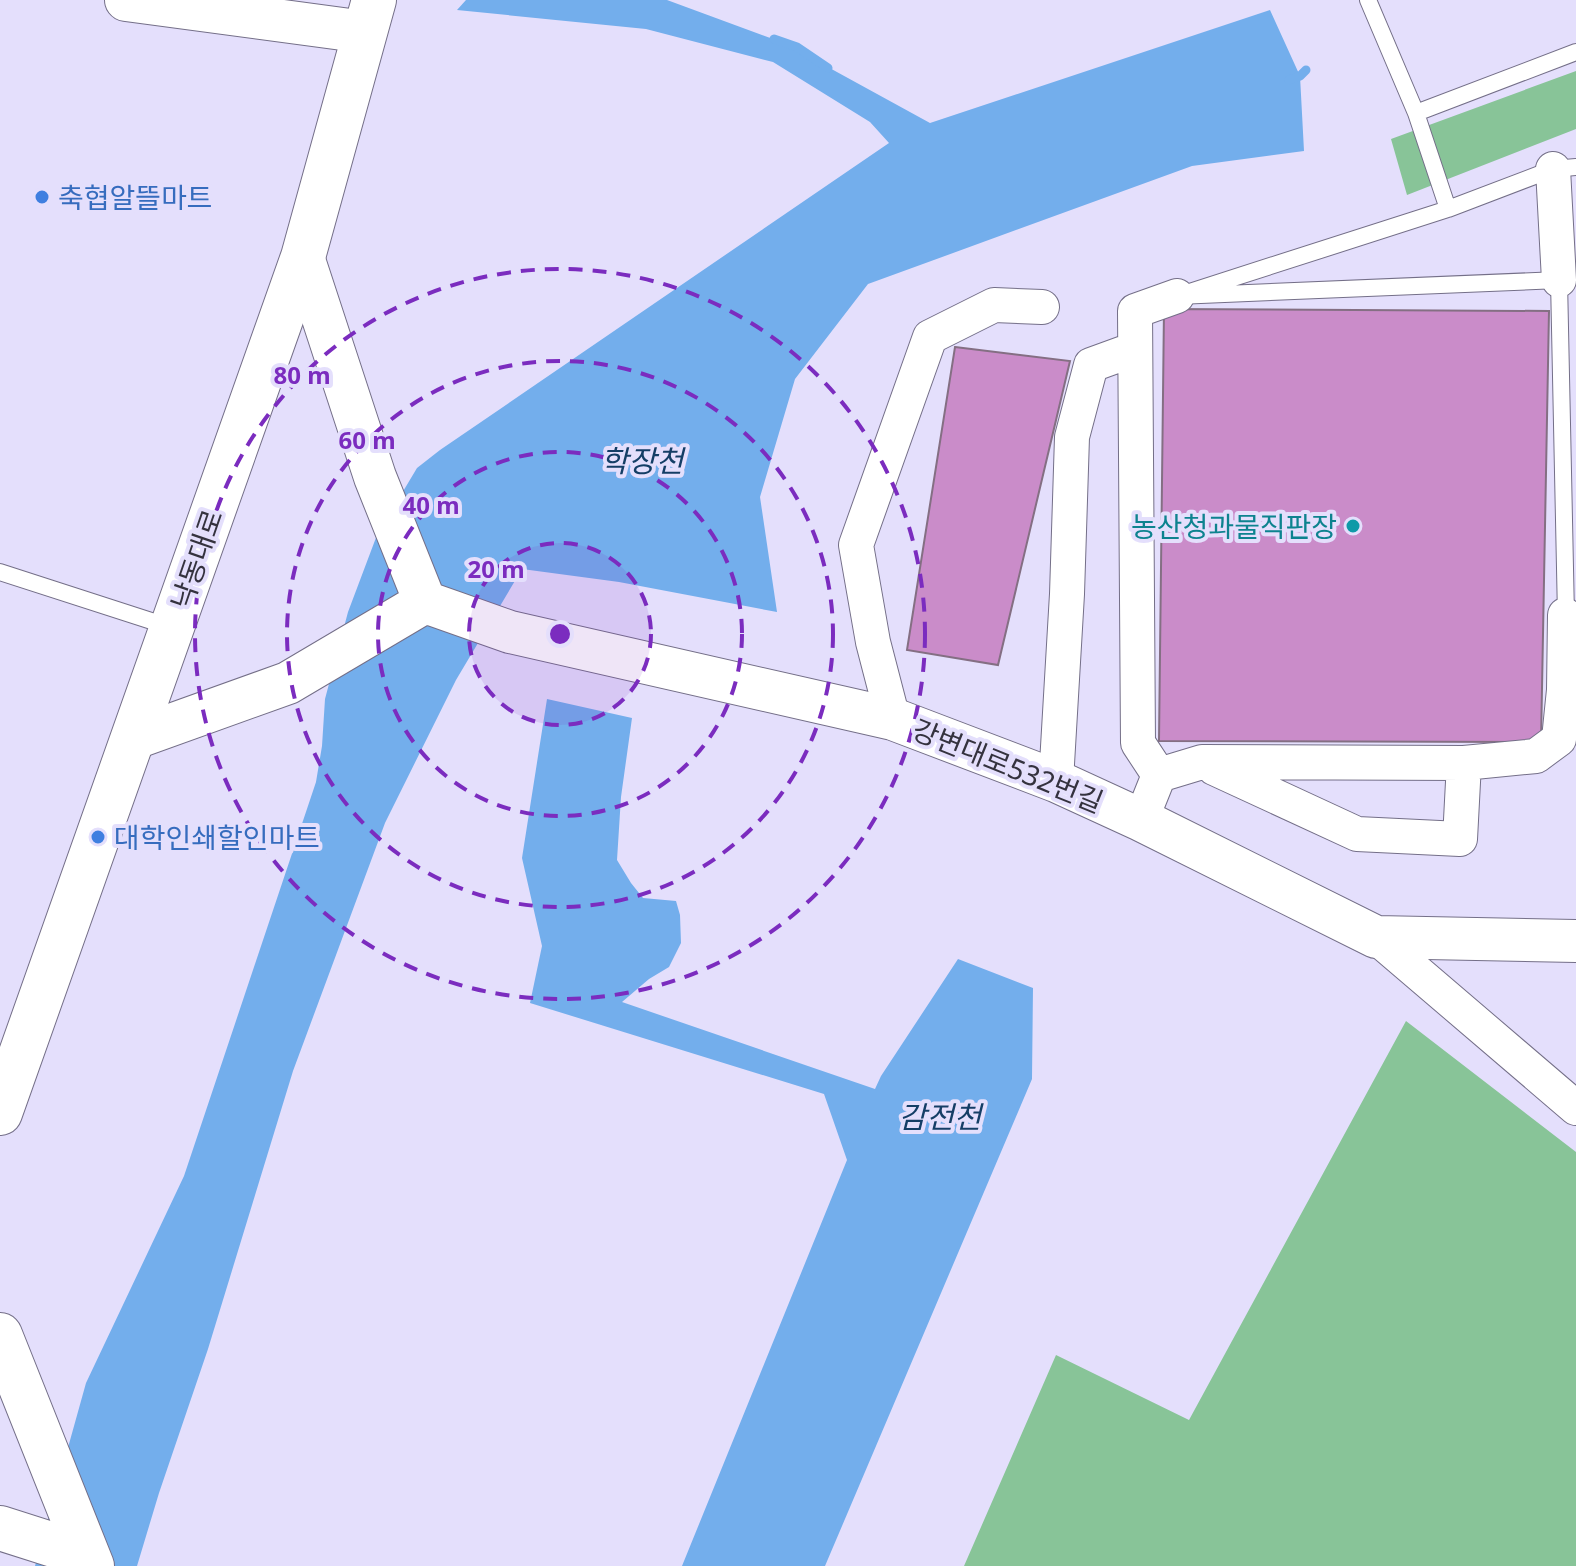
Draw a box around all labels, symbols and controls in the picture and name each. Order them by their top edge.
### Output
place label: 축협알뜰마트 [58,178,213,216]
marker: 축협알뜰마트 [33,188,51,206]
text: 80 m [273,358,331,391]
text: 60 m [338,423,396,456]
water label: 학장천 [601,440,687,481]
text: 40 m [402,488,460,521]
street label: 낙동대로 [161,504,231,614]
place label: 농산청과물직판장 [1131,507,1337,545]
marker: 농산청과물직판장 [1344,517,1362,535]
text: 20 m [467,552,525,585]
centre of rings [546,620,574,648]
street label: 강변대로532번길 [907,709,1109,821]
place label: 대학인쇄할인마트 [114,818,320,856]
marker: 대학인쇄할인마트 [89,828,107,846]
water label: 감전천 [899,1096,985,1137]

